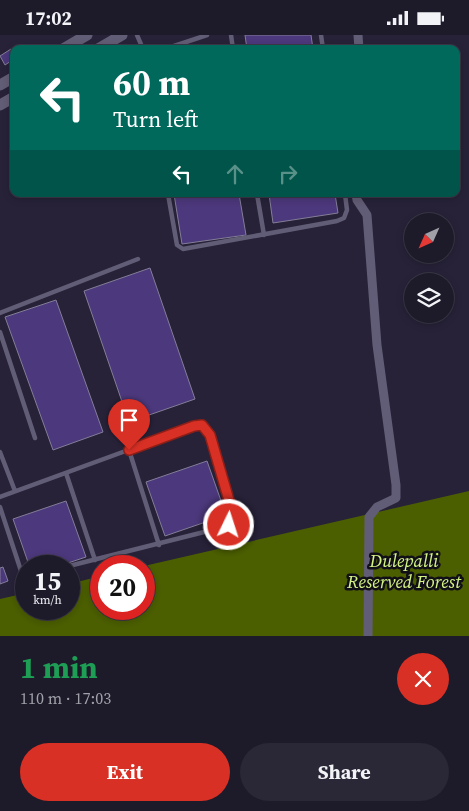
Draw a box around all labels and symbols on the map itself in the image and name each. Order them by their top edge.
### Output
north arrow [404,213,454,263]
pin [108,399,150,450]
position arrow [202,498,254,550]
park label: Dulepalli Reserved Forest [346,548,462,594]
speed limit sign: 20 [90,555,155,620]

